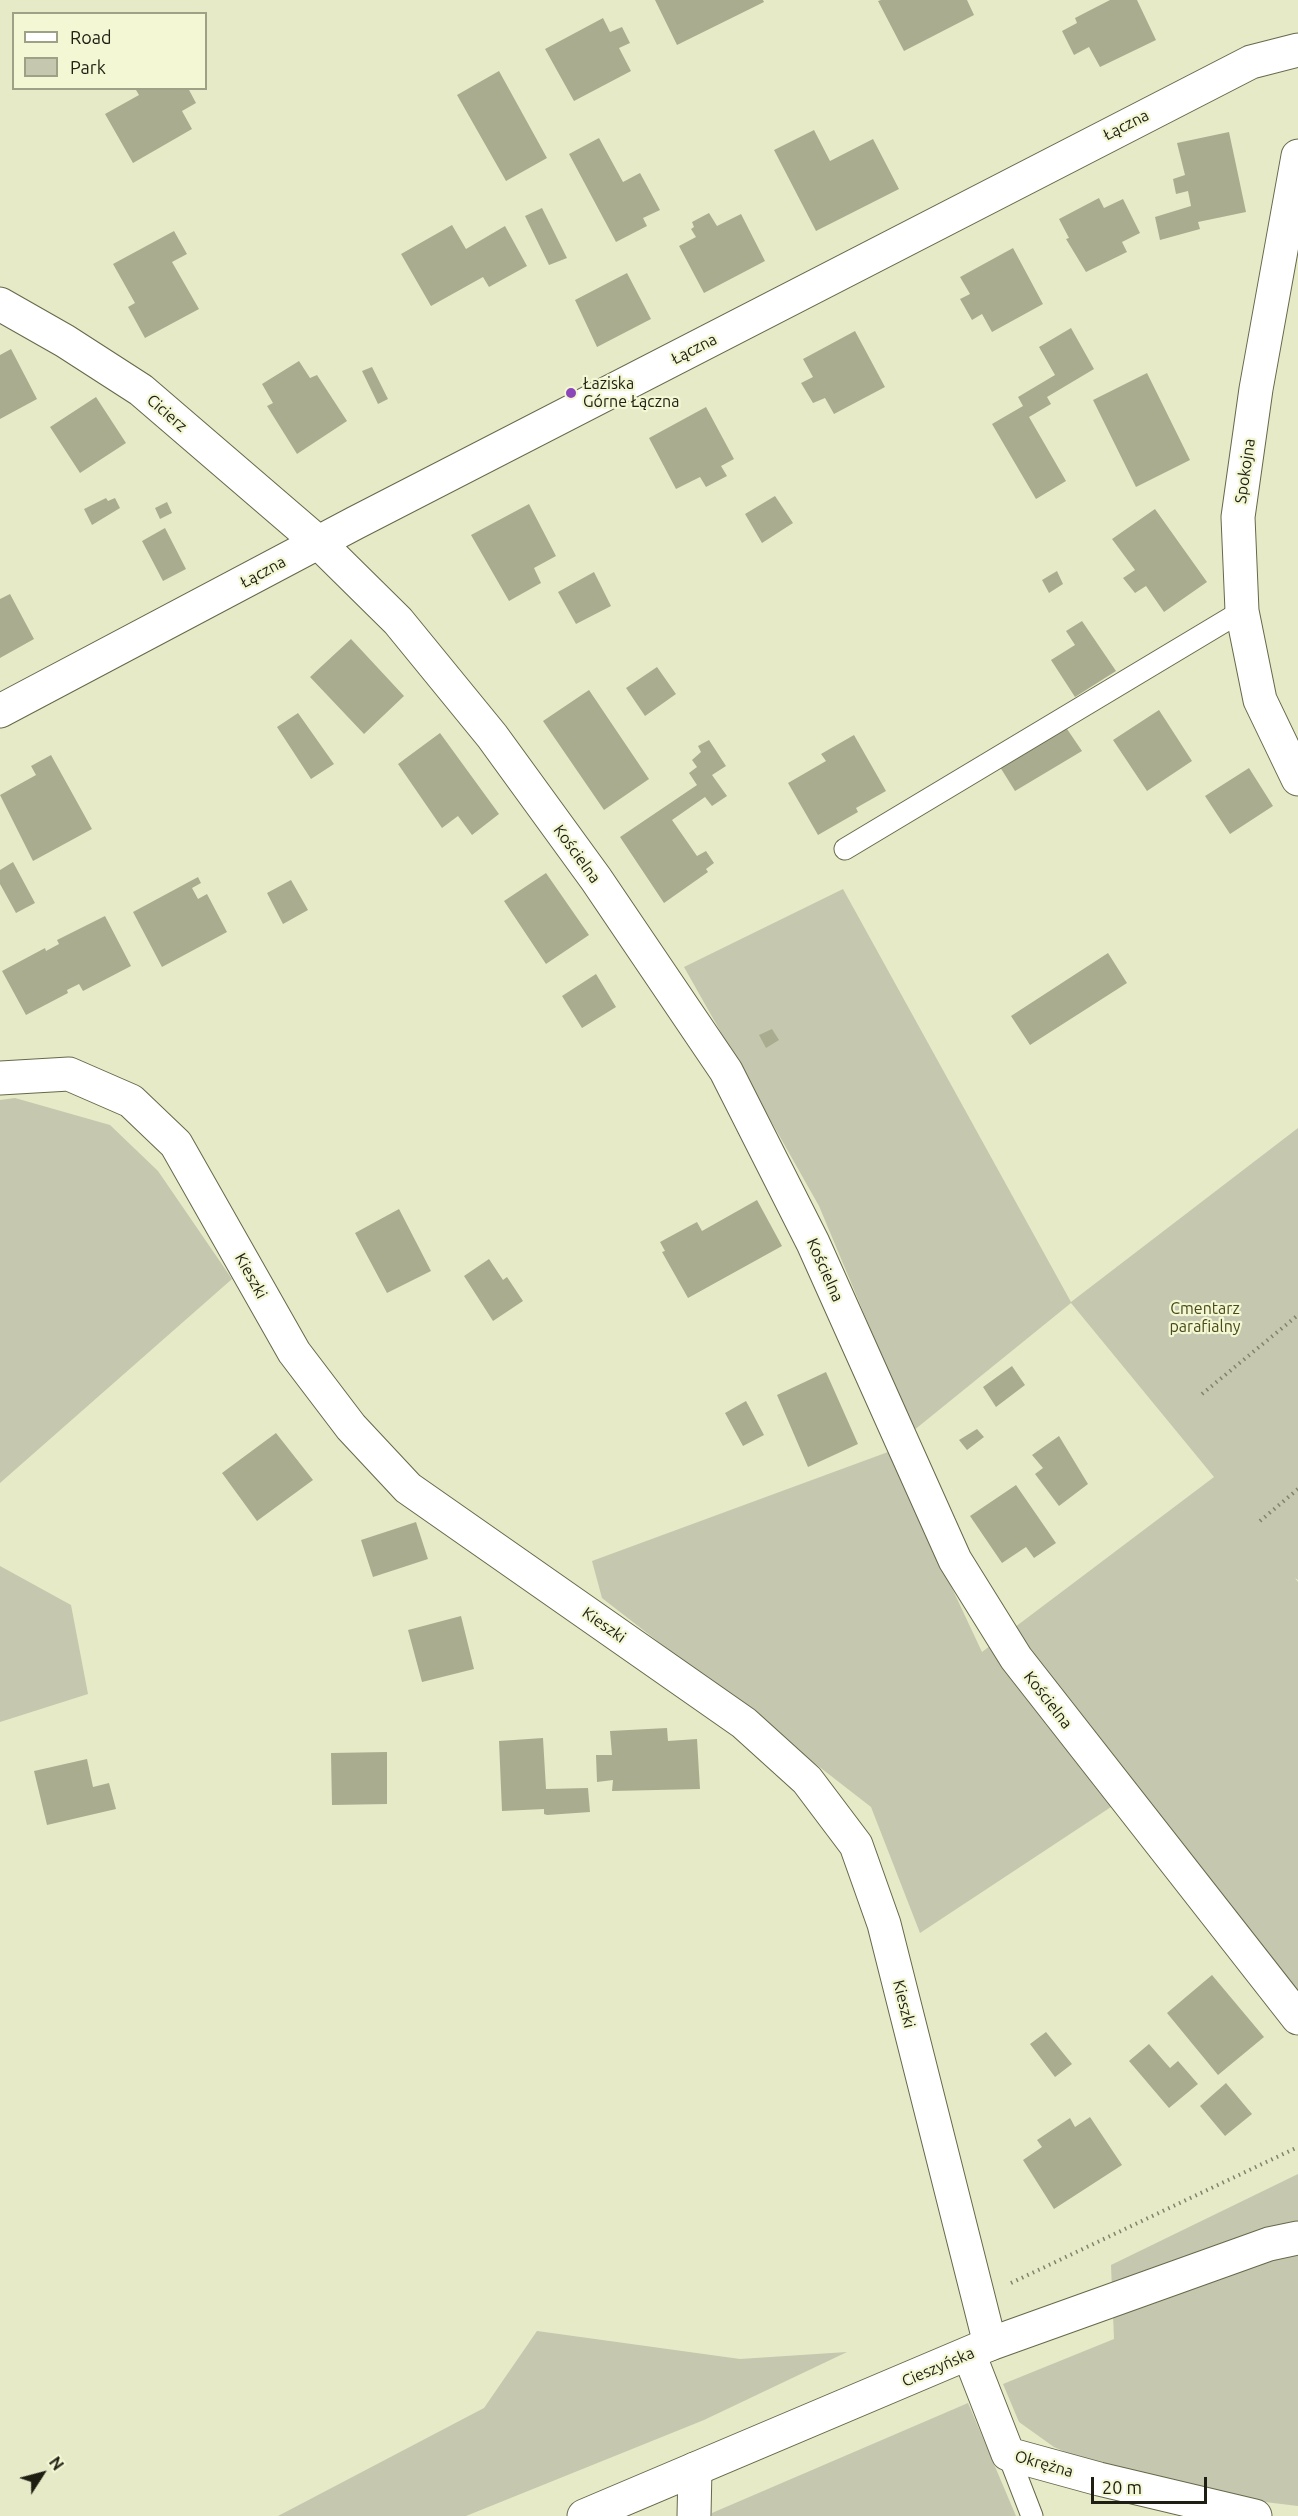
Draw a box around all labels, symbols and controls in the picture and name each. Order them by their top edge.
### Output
legend [12,12,207,90]
text: Road [70,27,112,47]
text: Park [70,57,106,77]
street label: Łączna [1100,105,1152,145]
street label: Łączna [668,329,720,369]
place label: Łaziska Górne Łączna [583,374,679,412]
marker: Łaziska Górne Łączna [564,386,578,400]
street label: Cicierz [143,390,191,436]
street label: Spokojna [1231,437,1259,505]
street label: Łączna [237,552,289,592]
street label: Kościelna [549,821,605,887]
street label: Kościelna [802,1235,848,1305]
street label: Kieszki [231,1250,271,1302]
park label: Cmentarz parafialny [1170,1299,1240,1337]
street label: Kieszki [578,1603,630,1647]
street label: Kościelna [1020,1667,1076,1733]
street label: Kieszki [889,1978,919,2030]
street label: Cieszyńska [899,2343,977,2391]
north arrow [12,2444,72,2504]
street label: Okrężna [1012,2446,1076,2482]
text: N [46,2453,67,2474]
scale bar [1094,2465,1210,2503]
text: 20 m [1102,2477,1142,2497]

